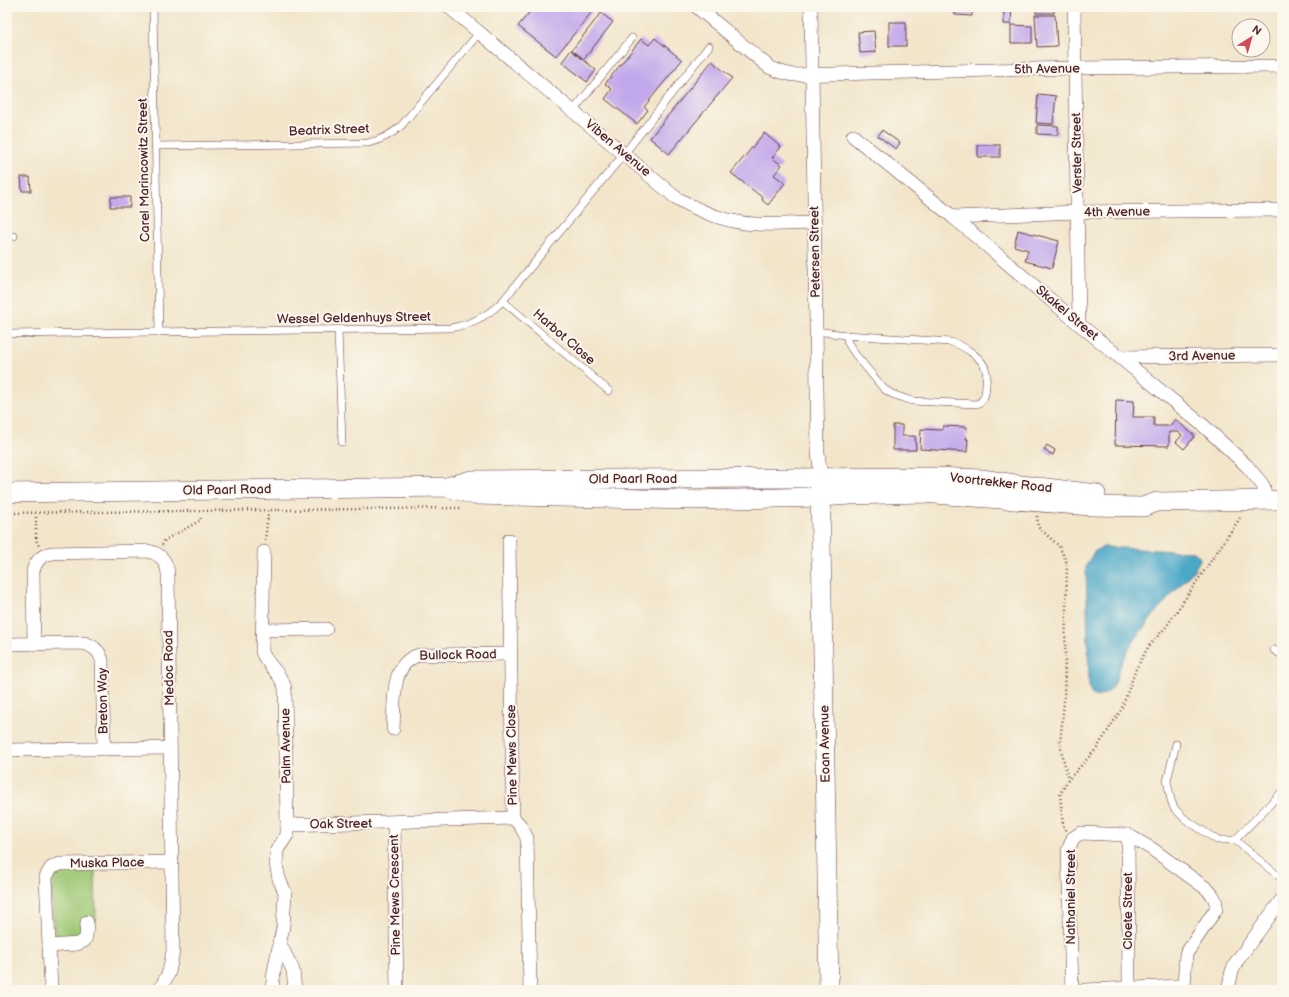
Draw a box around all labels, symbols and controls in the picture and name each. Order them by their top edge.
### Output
north arrow [1231,18,1271,58]
text: N [1250,23,1264,38]
street label: 5th Avenue [1014,60,1080,78]
street label: Carel Marincowitz Street [135,98,153,242]
street label: Verster Street [1068,112,1086,194]
street label: Viben Avenue [582,116,654,180]
street label: Beatrix Street [288,121,370,139]
street label: 4th Avenue [1084,203,1151,221]
street label: Petersen Street [806,206,824,298]
street label: Skakel Street [1032,282,1102,344]
street label: Harbot Close [530,306,599,369]
street label: Wessel Geldenhuys Street [277,309,431,327]
street label: 3rd Avenue [1168,347,1236,365]
street label: Voortrekker Road [949,470,1053,496]
street label: Old Paarl Road [589,471,677,487]
street label: Old Paarl Road [183,481,271,499]
street label: Medoc Road [160,630,178,706]
street label: Bullock Road [419,646,497,664]
street label: Breton Way [94,667,112,734]
street label: Pine Mews Close [503,704,521,806]
street label: Eoan Avenue [816,705,834,783]
street label: Palm Avenue [277,708,295,784]
street label: Oak Street [310,815,372,833]
street label: Pine Mews Crescent [386,834,404,956]
street label: Nathaniel Street [1063,849,1079,945]
street label: Muska Place [69,854,145,872]
street label: Cloete Street [1120,872,1136,950]

